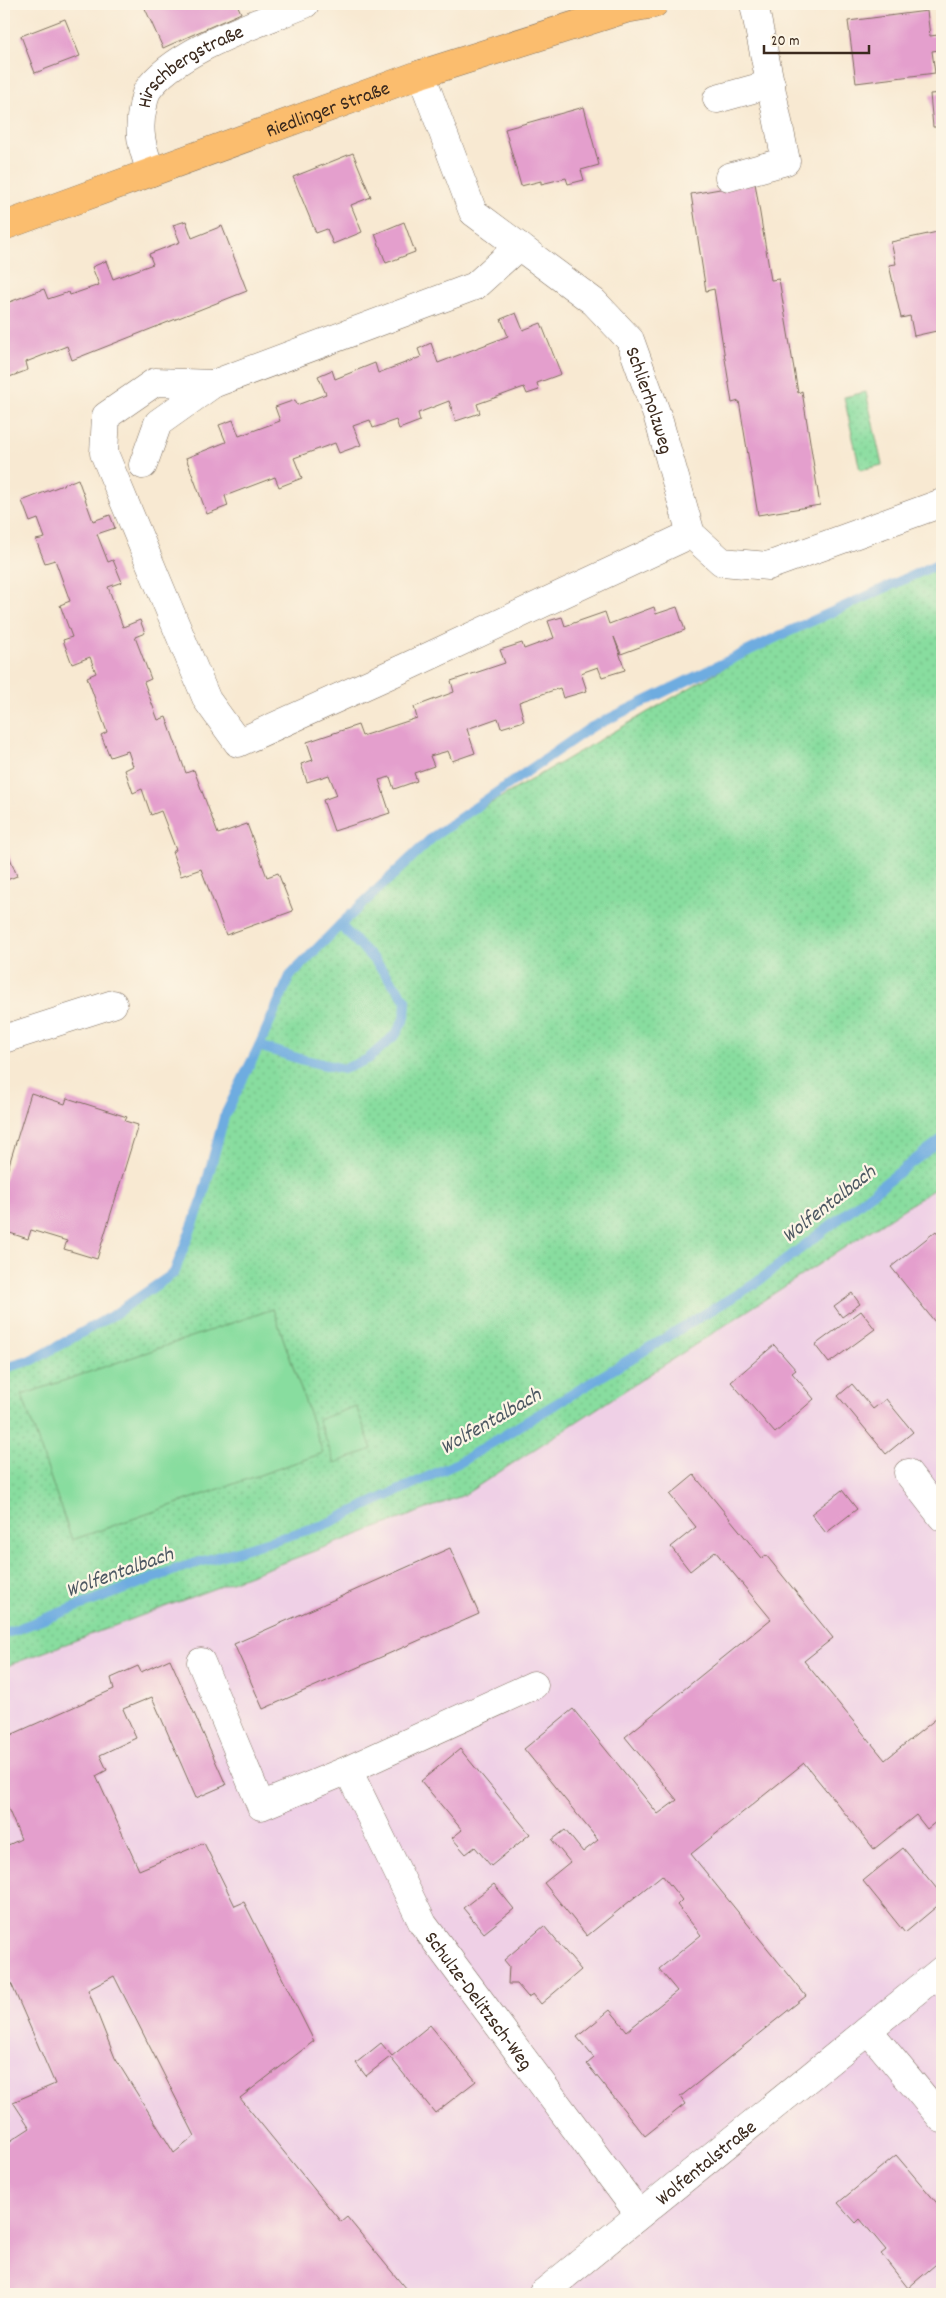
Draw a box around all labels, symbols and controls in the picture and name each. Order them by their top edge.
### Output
street label: Hirschbergstraße [132,19,249,111]
scale bar [764,22,868,54]
text: 20 m [771,31,799,53]
street label: Riedlinger Straße [262,75,394,146]
street label: Schlierholzweg [617,343,679,458]
water label: Wolfentalbach [776,1158,884,1252]
water label: Wolfentalbach [435,1381,549,1464]
water label: Wolfentalbach [62,1540,179,1607]
street label: Schulze-Delitzsch-Weg [416,1926,538,2077]
street label: Wolfentalstraße [651,2115,764,2214]

